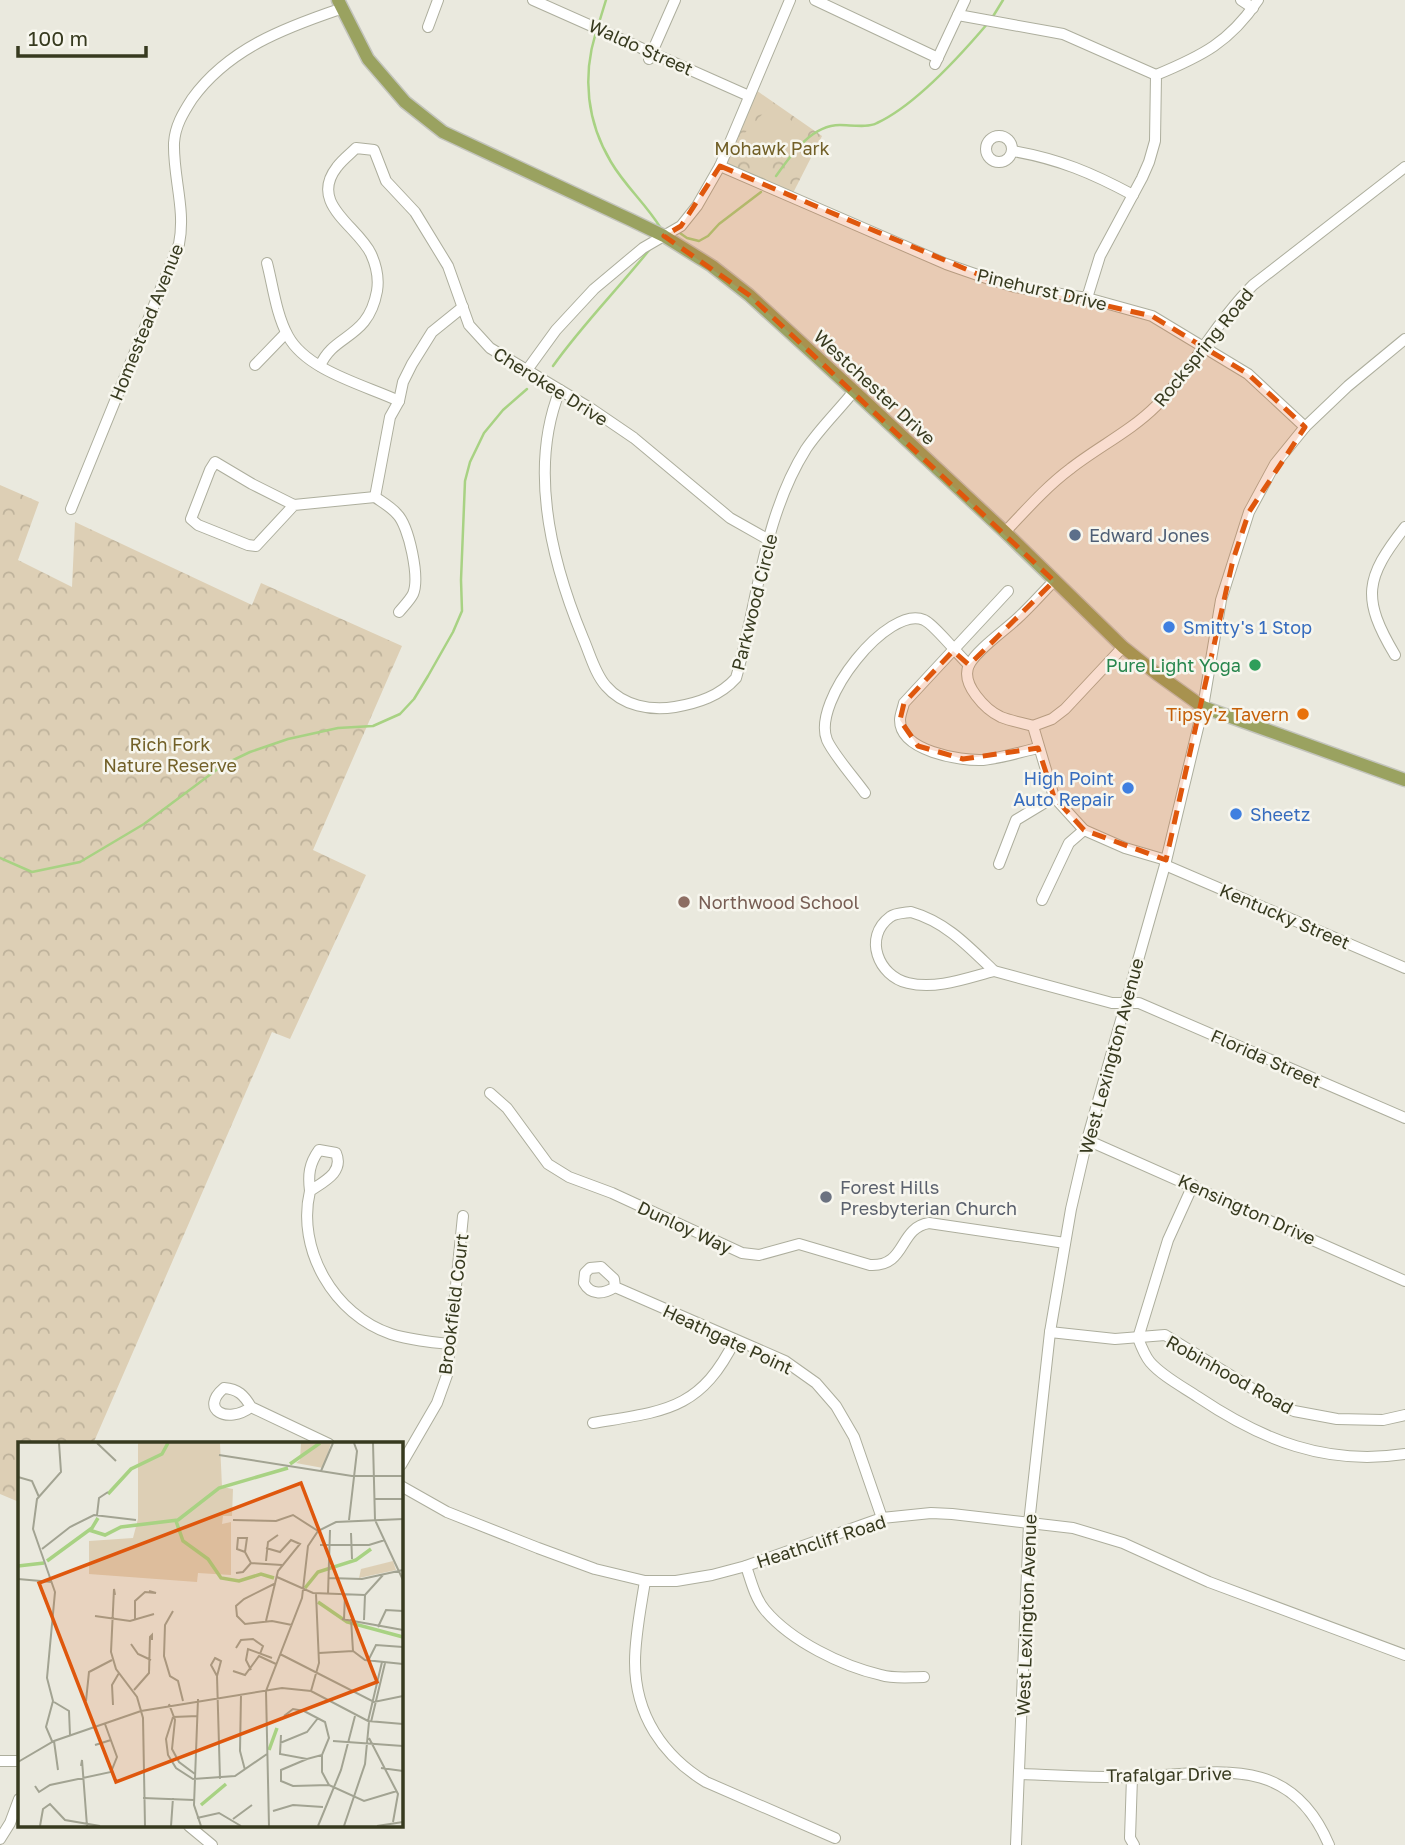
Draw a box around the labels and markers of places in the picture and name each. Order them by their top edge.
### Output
place label: Edward Jones [1089,524,1210,546]
marker: Edward Jones [1067,527,1083,543]
place label: Smitty's 1 Stop [1183,616,1312,638]
marker: Smitty's 1 Stop [1161,619,1177,635]
place label: Pure Light Yoga [1106,654,1241,676]
marker: Pure Light Yoga [1247,657,1263,673]
place label: Tipsy'z Tavern [1166,703,1289,725]
marker: Tipsy'z Tavern [1295,706,1311,722]
place label: High Point Auto Repair [1013,767,1114,810]
marker: High Point Auto Repair [1120,780,1136,796]
place label: Sheetz [1250,803,1310,825]
marker: Sheetz [1228,806,1244,822]
place label: Northwood School [698,891,860,913]
marker: Northwood School [676,894,692,910]
place label: Forest Hills Presbyterian Church [840,1176,1017,1219]
marker: Forest Hills Presbyterian Church [818,1189,834,1205]

